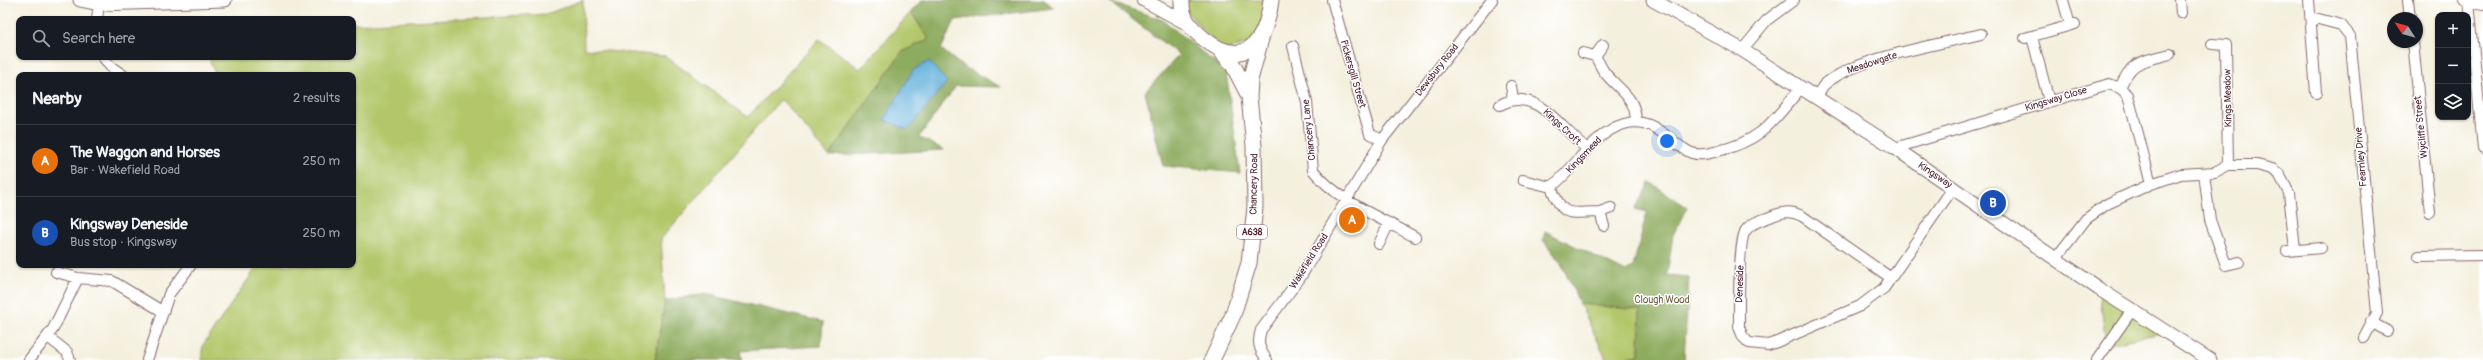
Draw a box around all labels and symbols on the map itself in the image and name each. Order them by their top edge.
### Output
north arrow [2387,12,2423,48]
street label: Pickersgill Street [1338,39,1369,110]
street label: Dewsbury Road [1413,41,1461,99]
street label: Meadowgate [1845,49,1899,77]
street label: Kings Meadow [2221,68,2235,127]
street label: Kingsway Close [2024,84,2088,114]
street label: Wycliffe Street [2412,94,2430,159]
street label: Chancery Lane [1300,99,1318,161]
street label: Kings Croft [1540,106,1584,148]
street label: Fearnley Drive [2352,127,2370,187]
your location [1657,131,1677,151]
street label: Kingsmead [1564,134,1604,176]
street label: Chancery Road [1247,153,1261,215]
street label: Kingsway [1916,159,1955,191]
pin: B [1980,188,2006,218]
pin: A [1339,205,1365,235]
road number: A638 [1237,225,1267,239]
street label: Wakefield Road [1287,231,1331,291]
street label: Deneside [1733,265,1747,303]
park label: Clough Wood [1634,294,1690,306]

